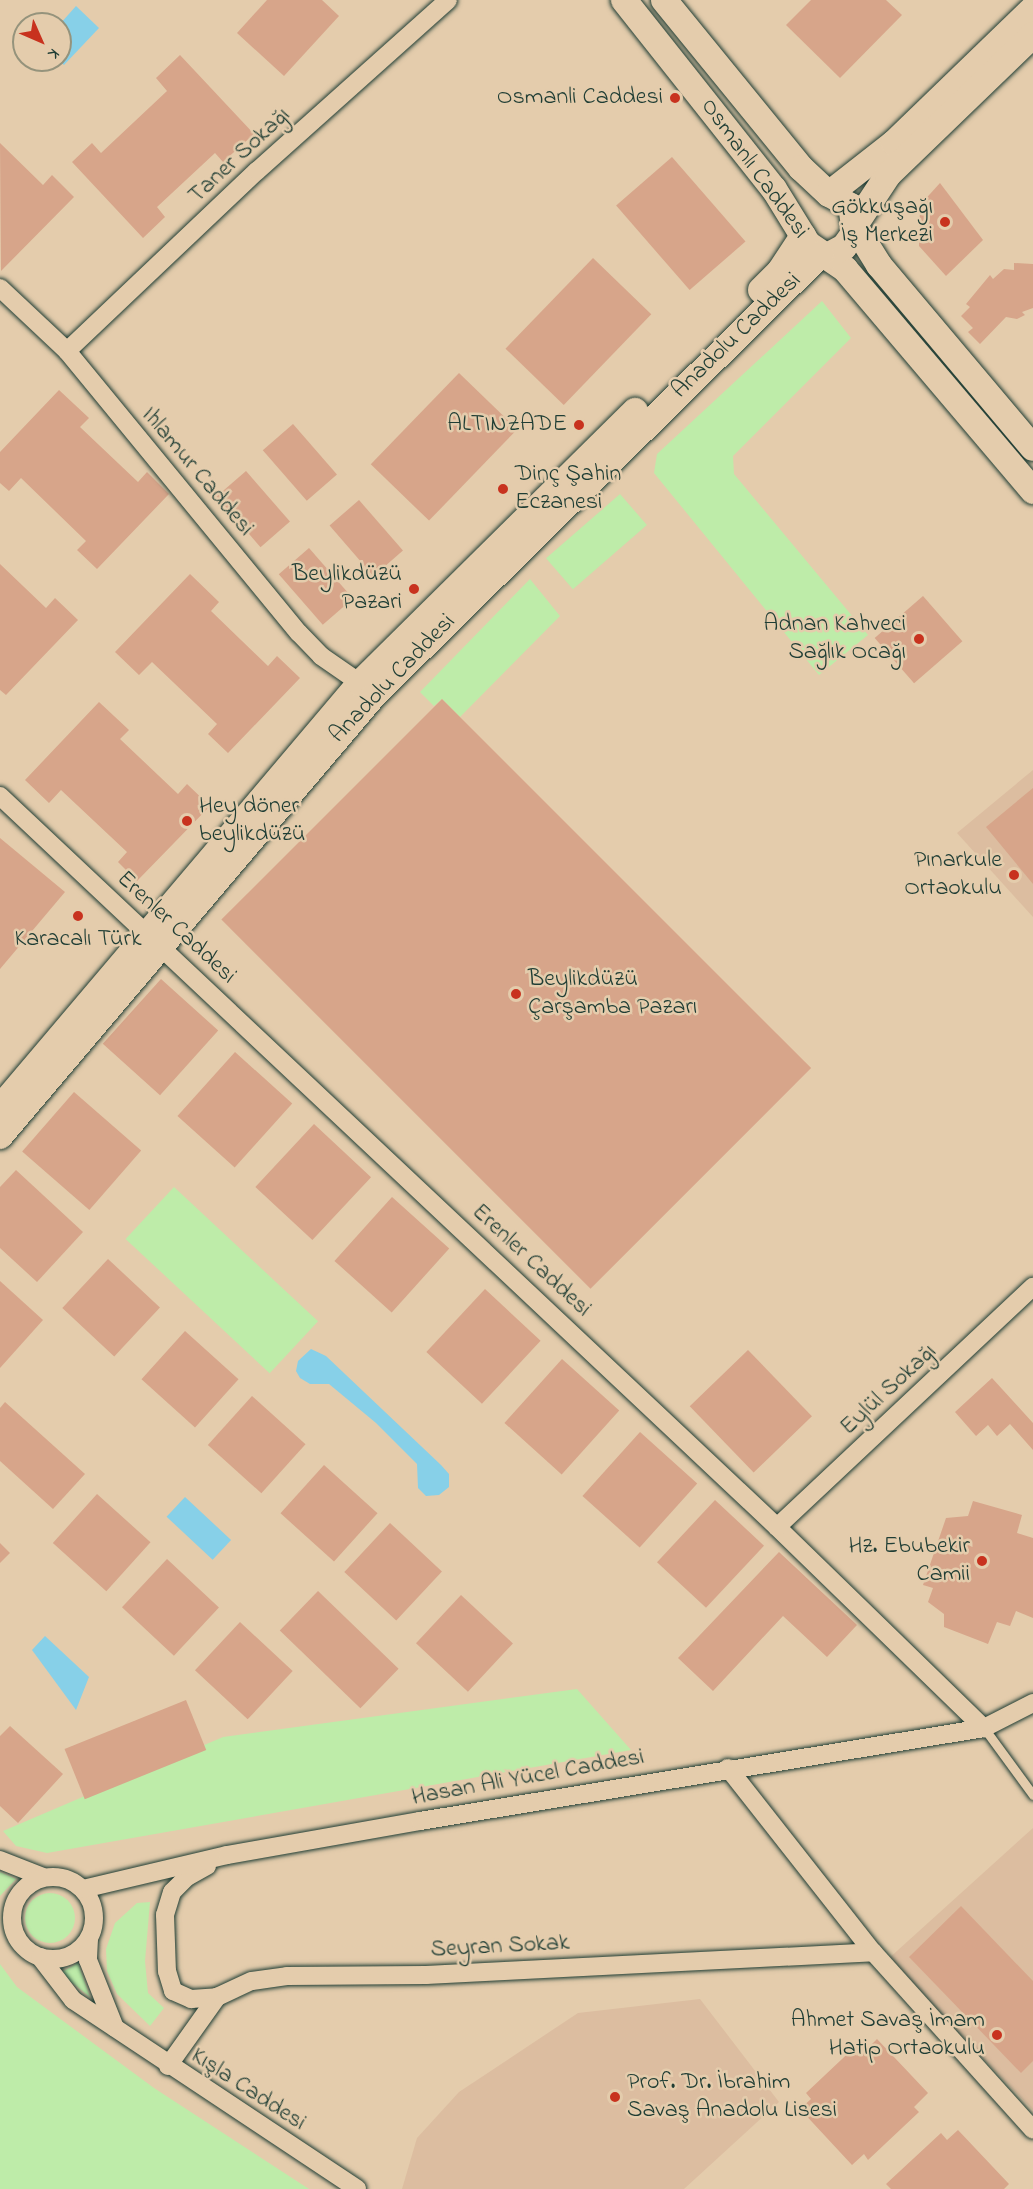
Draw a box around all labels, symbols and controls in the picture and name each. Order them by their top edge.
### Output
north arrow [12,12,72,72]
text: K [42,42,65,65]
place label: Osmanli Caddesi [497,84,663,112]
marker: Osmanli Caddesi [668,91,682,105]
street label: Osmanlı Caddesi [694,93,814,245]
street label: Taner Sokağı [183,102,297,210]
place label: Gökkuşağı İş Merkezi [831,194,933,250]
marker: Gökkuşağı İş Merkezi [938,215,952,229]
street label: Anadolu Caddesi [666,267,808,405]
street label: Ihlamur Caddesi [134,401,260,543]
place label: ALTINZADE [447,411,567,439]
marker: ALTINZADE [572,418,586,432]
place label: Dinç Şahin Eczanesi [515,461,621,517]
marker: Dinç Şahin Eczanesi [496,482,510,496]
place label: Beylikdüzü Pazari [292,561,402,617]
marker: Beylikdüzü Pazari [407,582,421,596]
street label: Anadolu Caddesi [324,608,462,750]
place label: Adnan Kahveci Sağlık Ocağı [763,611,906,667]
marker: Adnan Kahveci Sağlık Ocağı [910,630,928,648]
place label: Hey döner beylikdüzü [199,793,305,849]
marker: Hey döner beylikdüzü [180,814,194,828]
place label: Pınarkule Ortaokulu [904,847,1002,903]
street label: Erenler Caddesi [110,865,242,991]
marker: Pınarkule Ortaokulu [1007,868,1021,882]
marker: Karacalı Türk [71,909,85,923]
place label: Karacalı Türk [15,926,141,954]
place label: Beylikdüzü Çarşamba Pazarı [528,966,697,1022]
marker: Beylikdüzü Çarşamba Pazarı [509,987,523,1001]
street label: Erenler Caddesi [465,1198,597,1324]
street label: Eylül Sokağı [835,1338,943,1442]
place label: Hz. Ebubekir Camii [849,1533,970,1589]
marker: Hz. Ebubekir Camii [975,1554,989,1568]
street label: Hasan Ali Yücel Caddesi [410,1743,646,1813]
street label: Seyran Sokak [430,1929,570,1965]
place label: Ahmet Savaş İmam Hatip Ortaokulu [791,2007,985,2063]
marker: Ahmet Savaş İmam Hatip Ortaokulu [990,2028,1004,2042]
street label: Kışla Caddesi [185,2042,311,2138]
place label: Prof. Dr. İbrahim Savaş Anadolu Lisesi [627,2069,837,2125]
marker: Prof. Dr. İbrahim Savaş Anadolu Lisesi [608,2090,622,2104]

